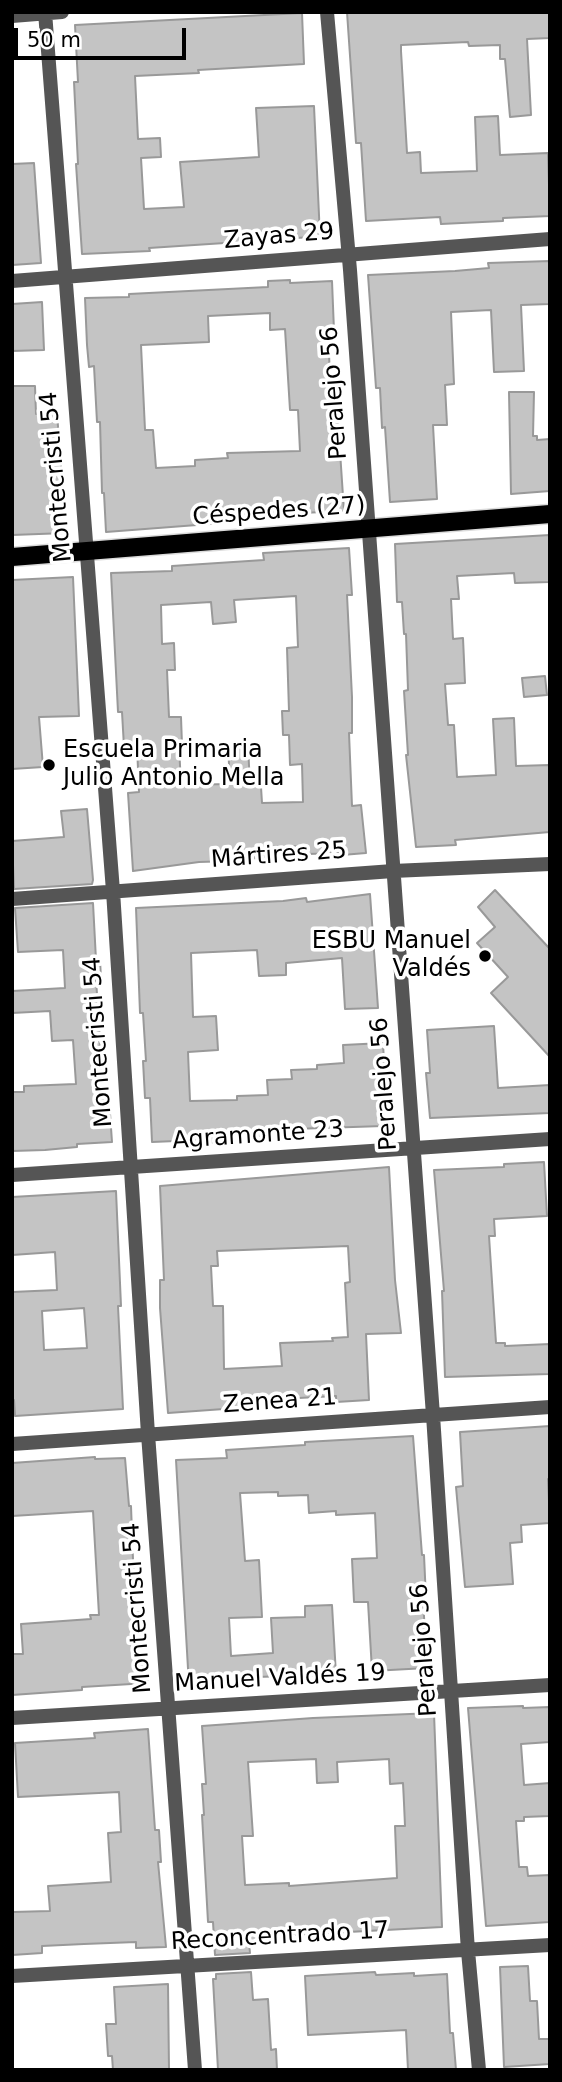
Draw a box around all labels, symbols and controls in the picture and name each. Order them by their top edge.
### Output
scale bar [18,14,189,58]
text: 50 m [27,28,81,52]
street label: Zayas 29 [223,218,335,256]
street label: Peralejo 56 [316,325,354,461]
street label: Montecristi 54 [35,390,79,564]
street label: Céspedes (27) [191,492,367,532]
place label: Escuela Primaria Julio Antonio Mella [63,737,284,793]
marker: Escuela Primaria Julio Antonio Mella [41,757,57,773]
street label: Mártires 25 [210,837,348,875]
place label: ESBU Manuel Valdés [312,928,471,984]
marker: ESBU Manuel Valdés [477,948,493,964]
street label: Montecristi 54 [79,956,119,1128]
street label: Peralejo 56 [366,1016,404,1152]
street label: Agramonte 23 [171,1116,345,1156]
street label: Zenea 21 [222,1384,338,1420]
street label: Montecristi 54 [118,1522,158,1694]
street label: Peralejo 56 [406,1582,444,1718]
street label: Manuel Valdés 19 [174,1659,386,1699]
street label: Reconcentrado 17 [170,1917,390,1957]

